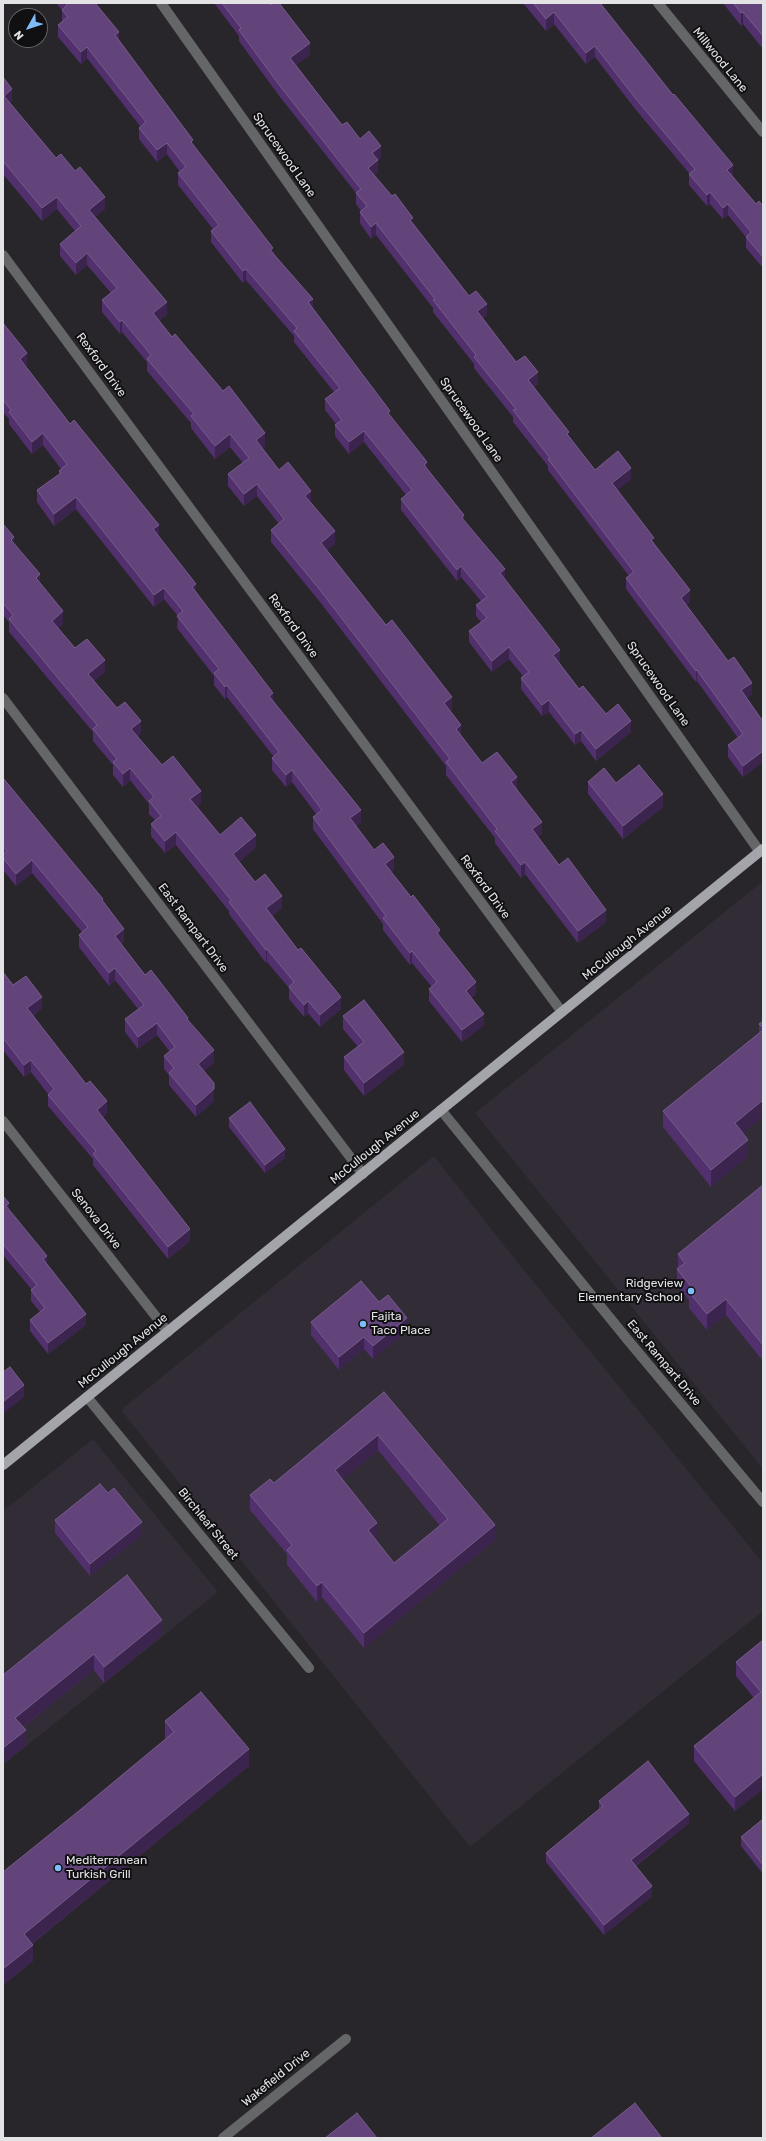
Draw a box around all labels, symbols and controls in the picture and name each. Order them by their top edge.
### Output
north arrow [8,8,48,48]
street label: Millwood Lane [690,25,750,95]
text: N [12,28,27,42]
street label: Sprucewood Lane [249,110,319,200]
street label: Rexford Drive [73,330,129,400]
street label: Sprucewood Lane [436,375,506,465]
street label: Rexford Drive [265,591,321,661]
street label: Sprucewood Lane [623,639,693,729]
street label: Rexford Drive [457,852,513,922]
street label: East Rampart Drive [155,881,231,975]
street label: McCullough Avenue [579,903,675,983]
street label: McCullough Avenue [327,1107,423,1187]
street label: Senova Drive [68,1186,124,1252]
place label: Ridgeview Elementary School [578,1277,683,1305]
marker: Ridgeview Elementary School [686,1286,696,1296]
place label: Fajita Taco Place [371,1310,431,1338]
street label: McCullough Avenue [75,1311,171,1391]
street label: East Rampart Drive [624,1317,704,1409]
marker: Fajita Taco Place [358,1319,368,1329]
street label: Birchleaf Street [175,1485,241,1563]
place label: Mediterranean Turkish Grill [66,1854,147,1882]
marker: Mediterranean Turkish Grill [53,1863,63,1873]
street label: Wakefield Drive [239,2046,313,2110]

